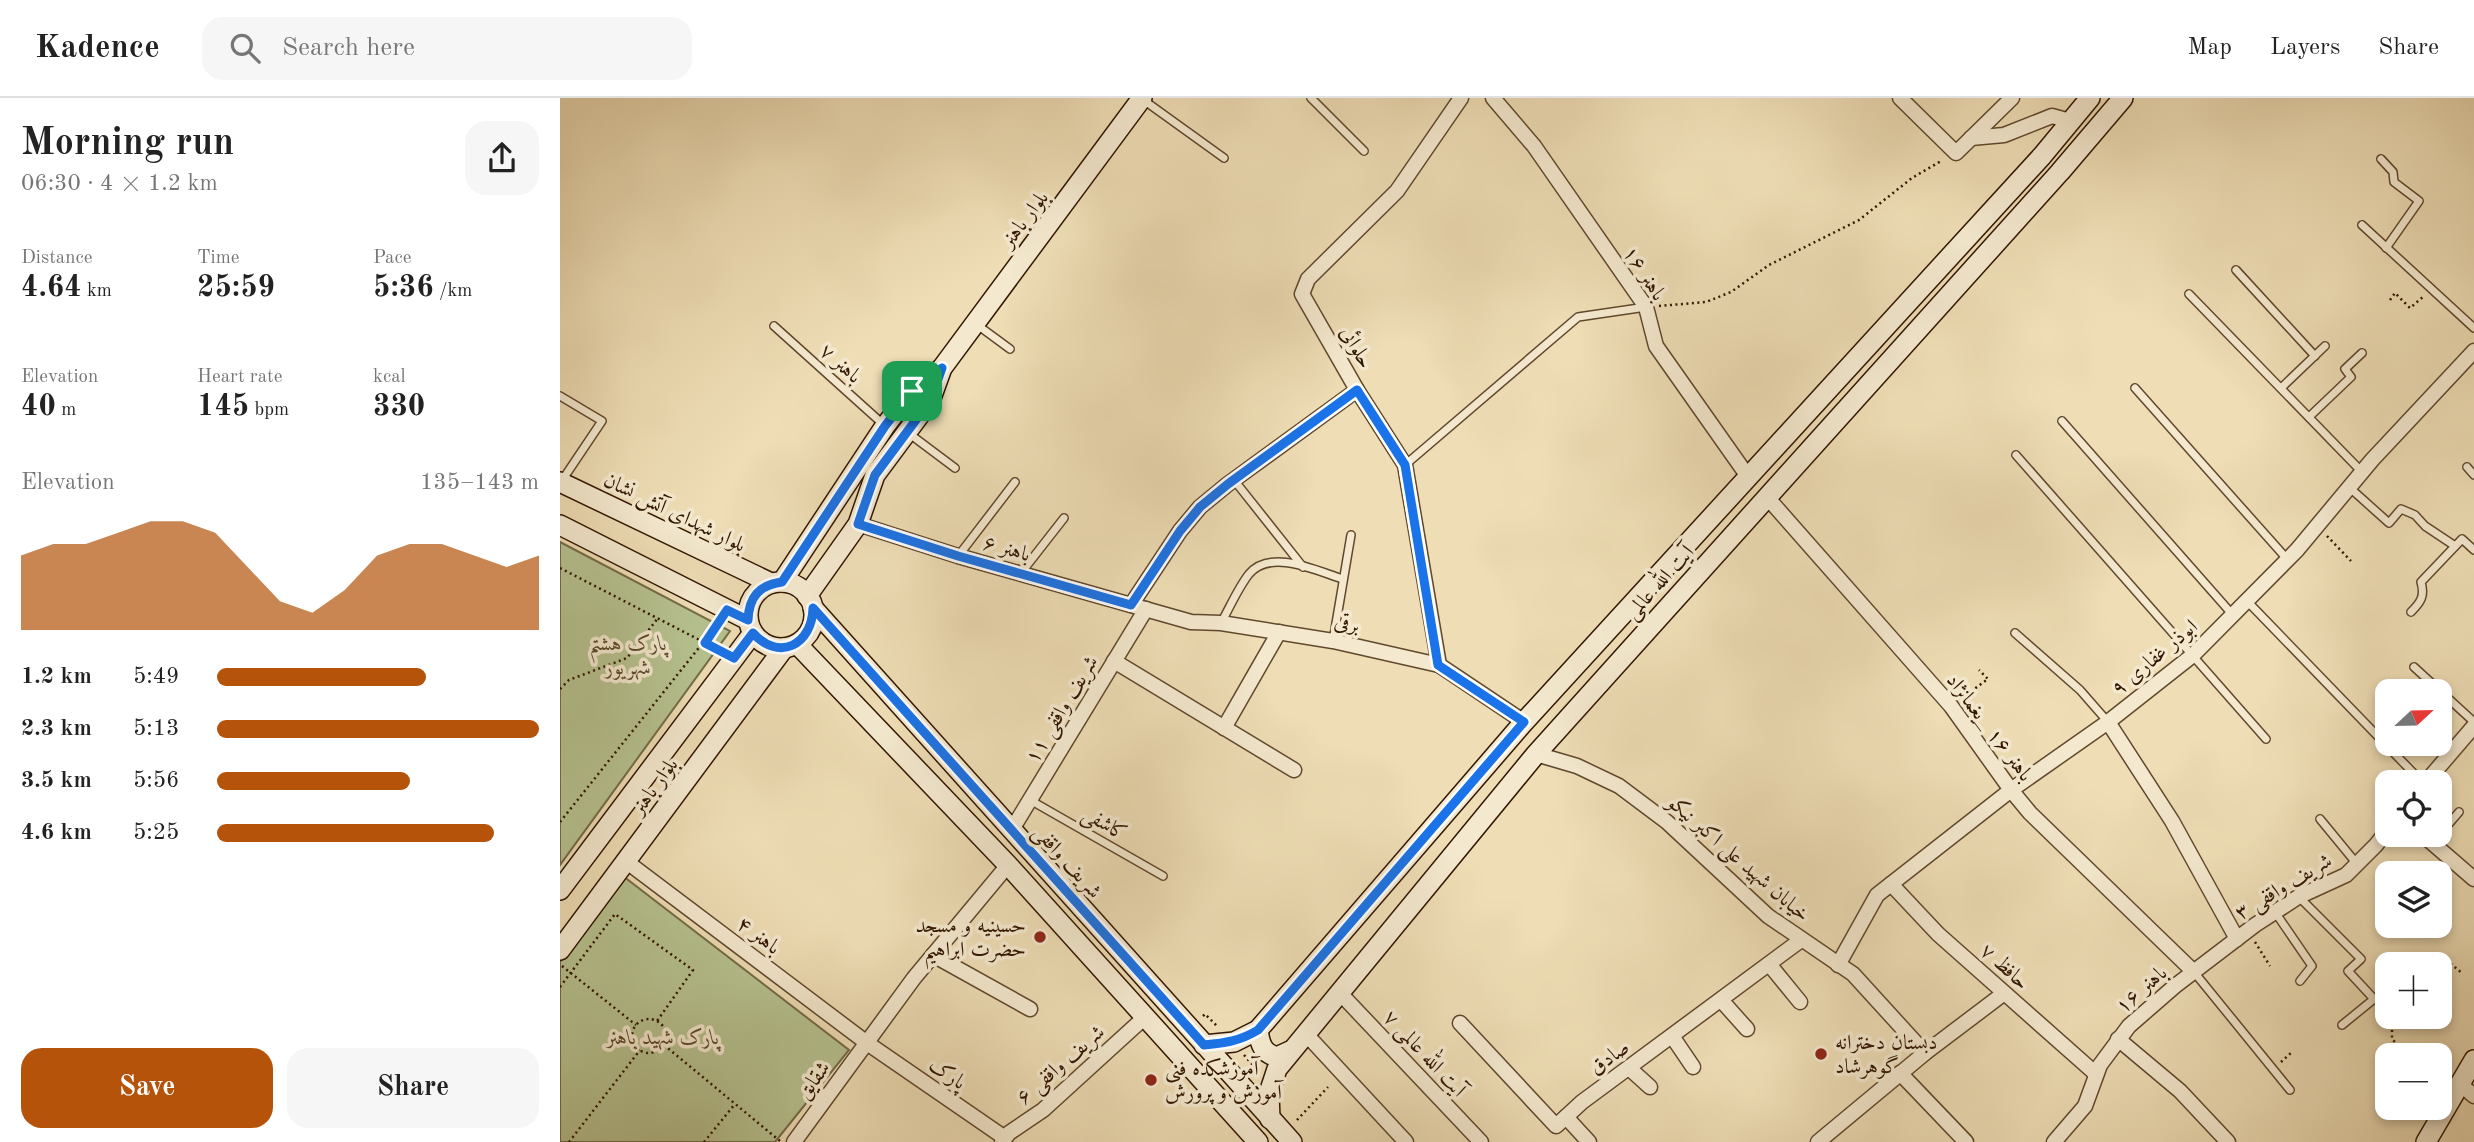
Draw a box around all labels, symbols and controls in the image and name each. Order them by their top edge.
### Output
search box [202,17,692,80]
icon: search [226,29,264,67]
text: Kadence [35,32,160,65]
text: Search here [282,35,415,61]
text: Map [2188,36,2232,60]
text: Layers [2270,36,2340,60]
text: Share [2378,36,2439,60]
button: share [465,121,539,195]
text: Morning run [21,125,234,163]
text: 06:30 · 4 × 1.2 km [21,172,218,195]
street label: بلوار باهنر [996,188,1054,254]
street label: باهنر ۱۶ [1618,243,1669,305]
text: Distance [21,249,93,268]
text: Time [197,249,240,268]
text: Pace [373,249,412,268]
text: 4.64 [21,273,82,303]
text: 25:59 [197,273,275,303]
text: 5:36 [373,273,434,303]
text: km [82,282,112,301]
text: /km [434,282,472,301]
street label: حلوائی [1335,322,1378,373]
street label: باهنر ۷ [814,340,865,389]
pin [882,361,942,421]
text: Elevation [21,368,98,387]
text: Heart rate [197,368,282,387]
text: kcal [373,368,406,387]
icon: arrive [893,372,931,410]
text: 40 [21,392,56,422]
text: 145 [197,392,249,422]
text: 330 [373,392,425,422]
text: m [56,401,76,420]
text: bpm [249,401,289,420]
street label: بلوار شهدای آتش نشان [599,466,750,559]
text: Elevation [21,471,115,494]
text: 135–143 m [420,471,539,494]
street label: باهنر ۶ [980,533,1033,567]
street label: آیت الله عالمی [1616,535,1702,625]
street label: برقی [1332,611,1362,637]
street label: ابوذر غفاری ۹ [2108,616,2203,701]
park label: پارک هشتم شهریور [589,633,669,681]
street label: شریف واقفی ۱۱ [1022,653,1105,769]
text: 1.2 km [21,665,92,688]
text: 5:49 [133,665,179,688]
street label: باهنر ۱۶ _یغمانژاد [1941,670,2036,786]
north arrow [2375,679,2452,756]
map controls [2375,679,2452,1120]
text: 2.3 km [21,717,92,740]
text: 5:13 [133,717,179,740]
street label: بلوار باهنر [627,755,684,821]
text: 3.5 km [21,769,92,792]
text: 5:56 [133,769,179,792]
button: locate [2375,770,2452,847]
street label: خیابان شهید علی اکبر نیکو [1659,789,1814,929]
street label: کاشفی [1077,803,1130,848]
text: 4.6 km [21,821,92,844]
text: 5:25 [133,821,179,844]
street label: شریف واقفی [1027,821,1105,905]
street label: شریف واقفی ۳ [2232,850,2337,927]
button: layers [2375,861,2452,938]
street label: باهنر ۴ [732,913,784,960]
place label: حسینیه و مسجد حضرت ابراهیم [916,916,1026,970]
marker: حسینیه و مسجد حضرت ابراهیم [1032,929,1048,945]
street label: حافظ ۷ [1976,939,2033,994]
button: + [2375,952,2452,1029]
street label: باهنر ۱۶ [2112,962,2172,1019]
street label: آیت الله عالمی ۷ [1377,1001,1476,1104]
street label: شریف واقفی ۶ [1013,1022,1111,1111]
park label: پارک شهید باهنر [605,1027,721,1052]
place label: دبستان دخترانه گوهرشاد [1835,1033,1937,1079]
street label: صادق [1586,1037,1634,1079]
button: − [2375,1043,2452,1120]
marker: دبستان دخترانه گوهرشاد [1813,1046,1829,1062]
button: Save [21,1048,273,1128]
button: Share [287,1048,539,1128]
street label: پارک [923,1054,971,1097]
place label: آموزشکده فنی آموزش و پرورش [1165,1055,1284,1105]
street label: شقایق [794,1058,836,1104]
marker: آموزشکده فنی آموزش و پرورش [1143,1072,1159,1088]

